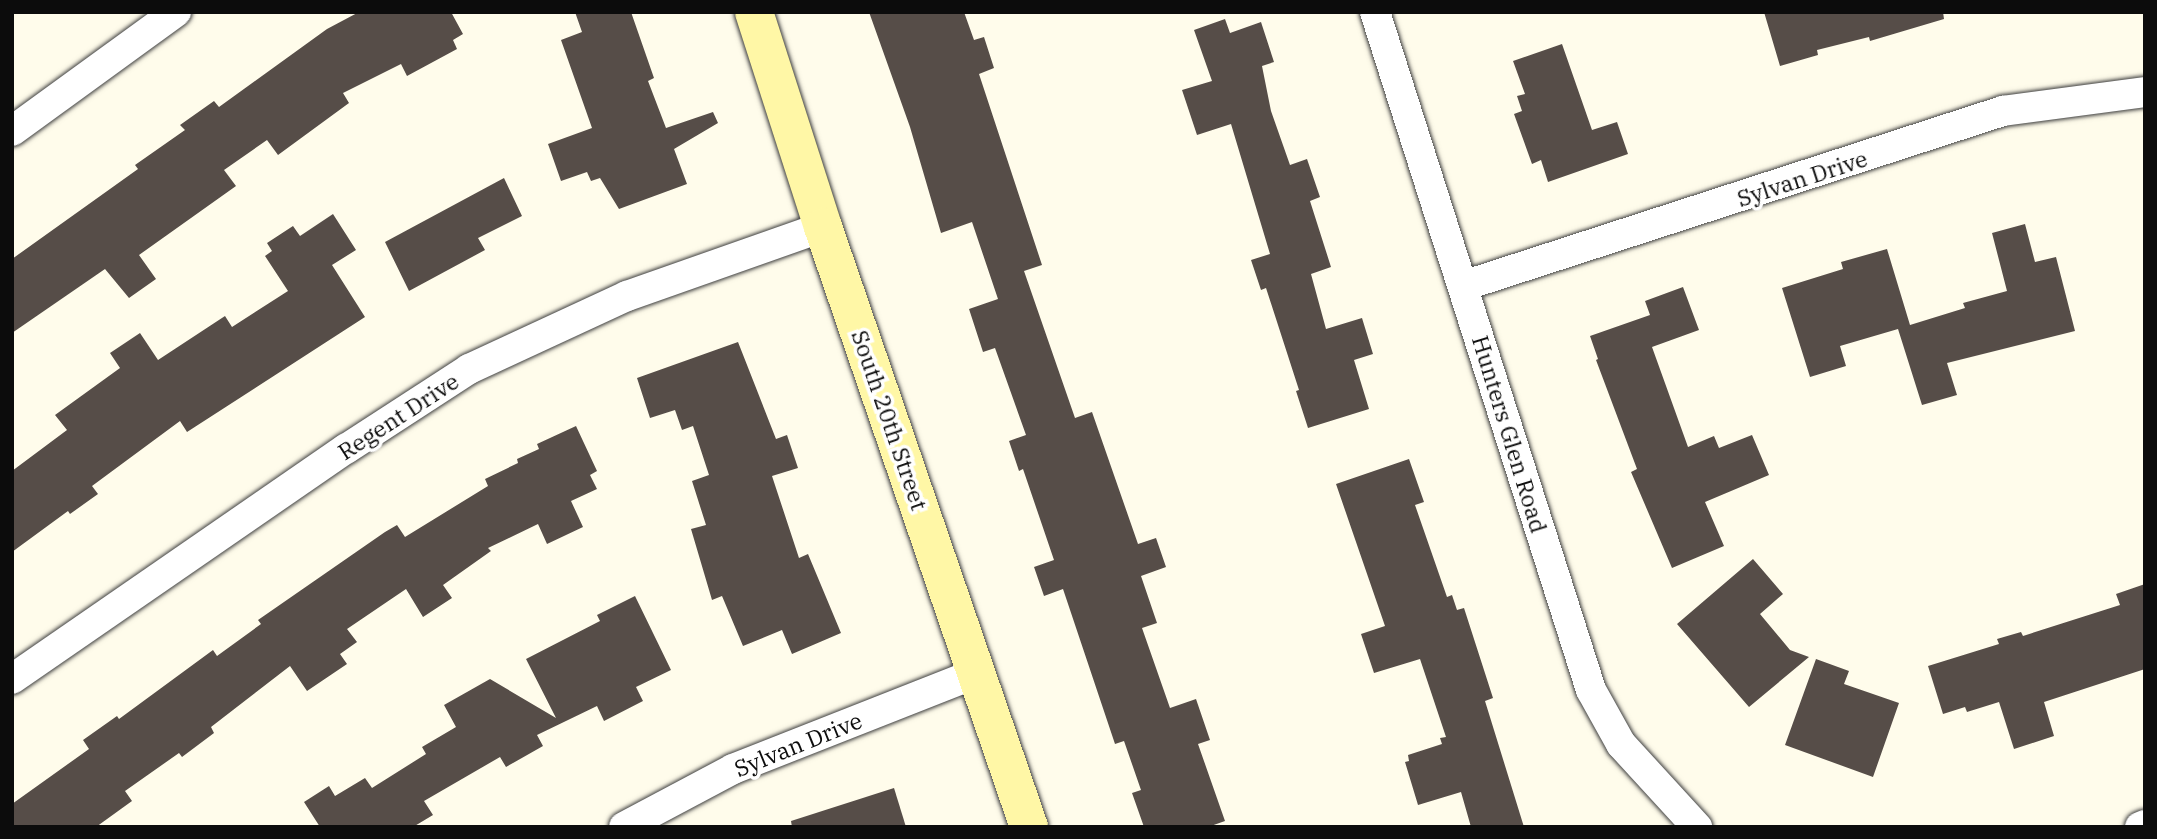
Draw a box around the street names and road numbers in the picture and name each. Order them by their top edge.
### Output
street label: Sylvan Drive [1733,144,1871,212]
street label: South 20th Street [846,326,934,514]
street label: Hunters Glen Road [1467,332,1553,536]
street label: Regent Drive [332,367,464,465]
street label: Sylvan Drive [730,706,866,782]

